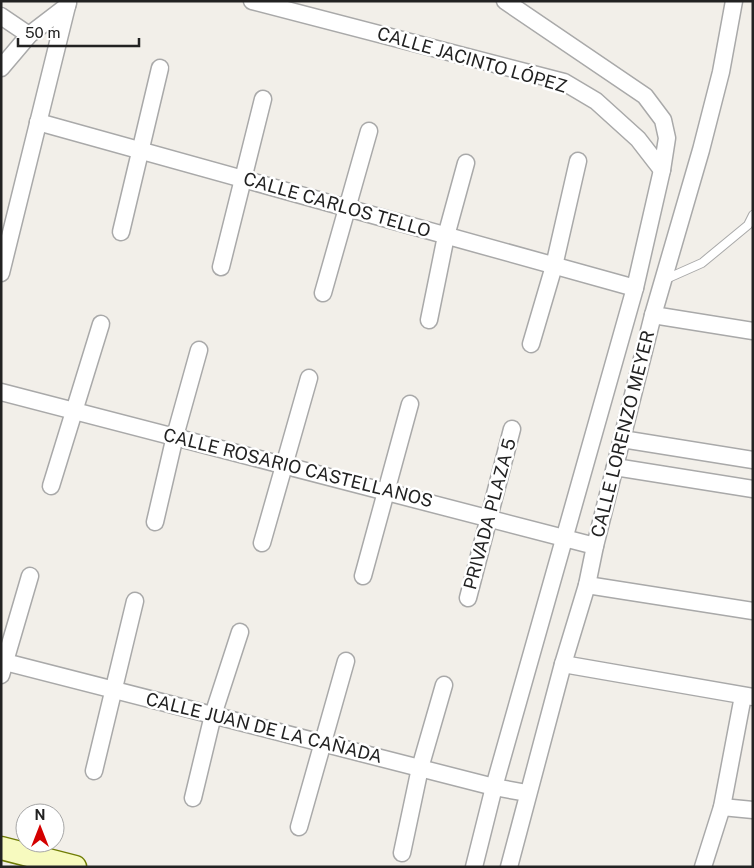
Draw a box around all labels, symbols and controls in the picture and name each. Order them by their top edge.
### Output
scale bar [18,15,139,47]
street label: CALLE JACINTO LÓPEZ [375,21,570,97]
text: 50 m [25,24,60,41]
street label: CALLE CARLOS TELLO [241,168,433,241]
street label: CALLE LORENZO MEYER [587,328,658,539]
street label: CALLE ROSARIO CASTELLANOS [161,424,435,511]
street label: PRIVADA PLAZA 5 [459,436,520,592]
street label: CALLE JUAN DE LA CAÑADA [144,687,385,767]
north arrow [15,803,65,853]
text: N [35,807,45,823]

